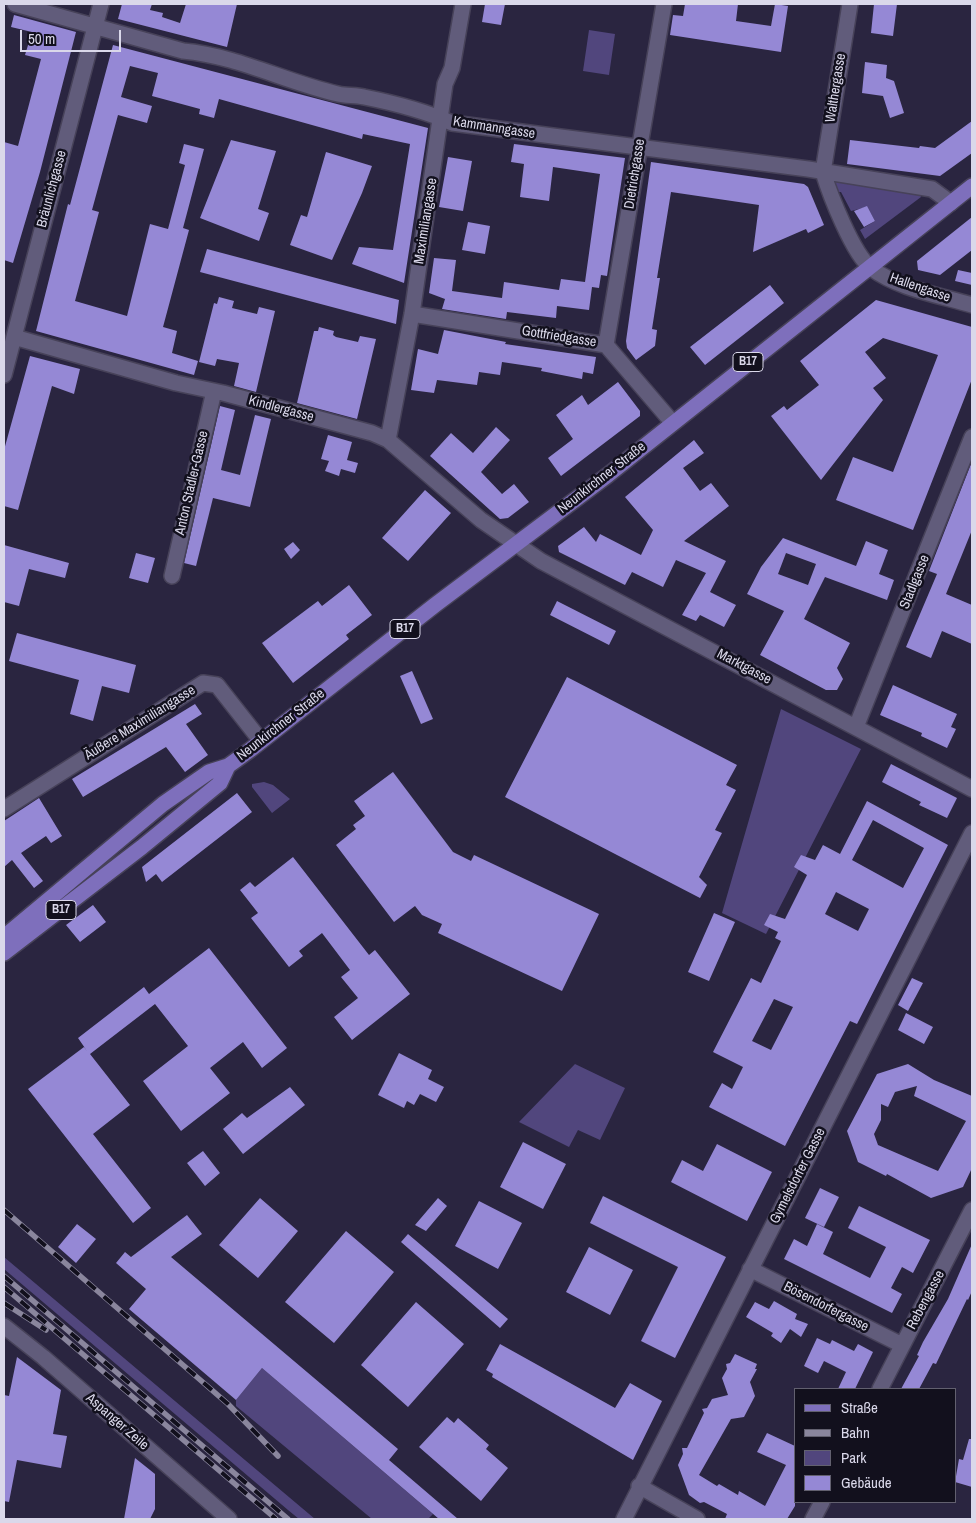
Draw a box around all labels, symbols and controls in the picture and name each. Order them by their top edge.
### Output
scale bar [22,20,124,52]
text: 50 m [28,28,55,49]
street label: Walthergasse [822,52,850,124]
street label: Kammanngasse [452,113,536,143]
street label: Dietrichgasse [621,138,649,210]
street label: Bräunlichgasse [34,149,70,229]
street label: Maximiliangasse [411,177,441,265]
street label: Hallengasse [887,270,953,306]
street label: Gottfriedgasse [520,323,598,351]
road number: B17 [733,352,763,372]
street label: Kindlergasse [246,392,316,426]
street label: Anton Stadler-Gasse [172,429,212,537]
street label: Neunkirchner Straße [555,439,649,517]
street label: Stadlgasse [897,553,933,611]
road number: B17 [390,620,420,638]
street label: Marktgasse [714,646,774,688]
street label: Äußere Maximiliangasse [81,682,199,764]
street label: Neunkirchner Straße [234,686,328,764]
road number: B17 [46,900,76,920]
street label: Gymelsdorfer Gasse [767,1125,829,1227]
street label: Rebengasse [903,1268,949,1332]
street label: Bösendorfergasse [781,1278,871,1336]
legend [794,1388,956,1503]
street label: Aspanger Zeile [82,1390,152,1454]
text: Straße [841,1397,878,1418]
text: Bahn [841,1422,870,1443]
text: Park [841,1447,866,1468]
text: Gebäude [841,1472,892,1493]

